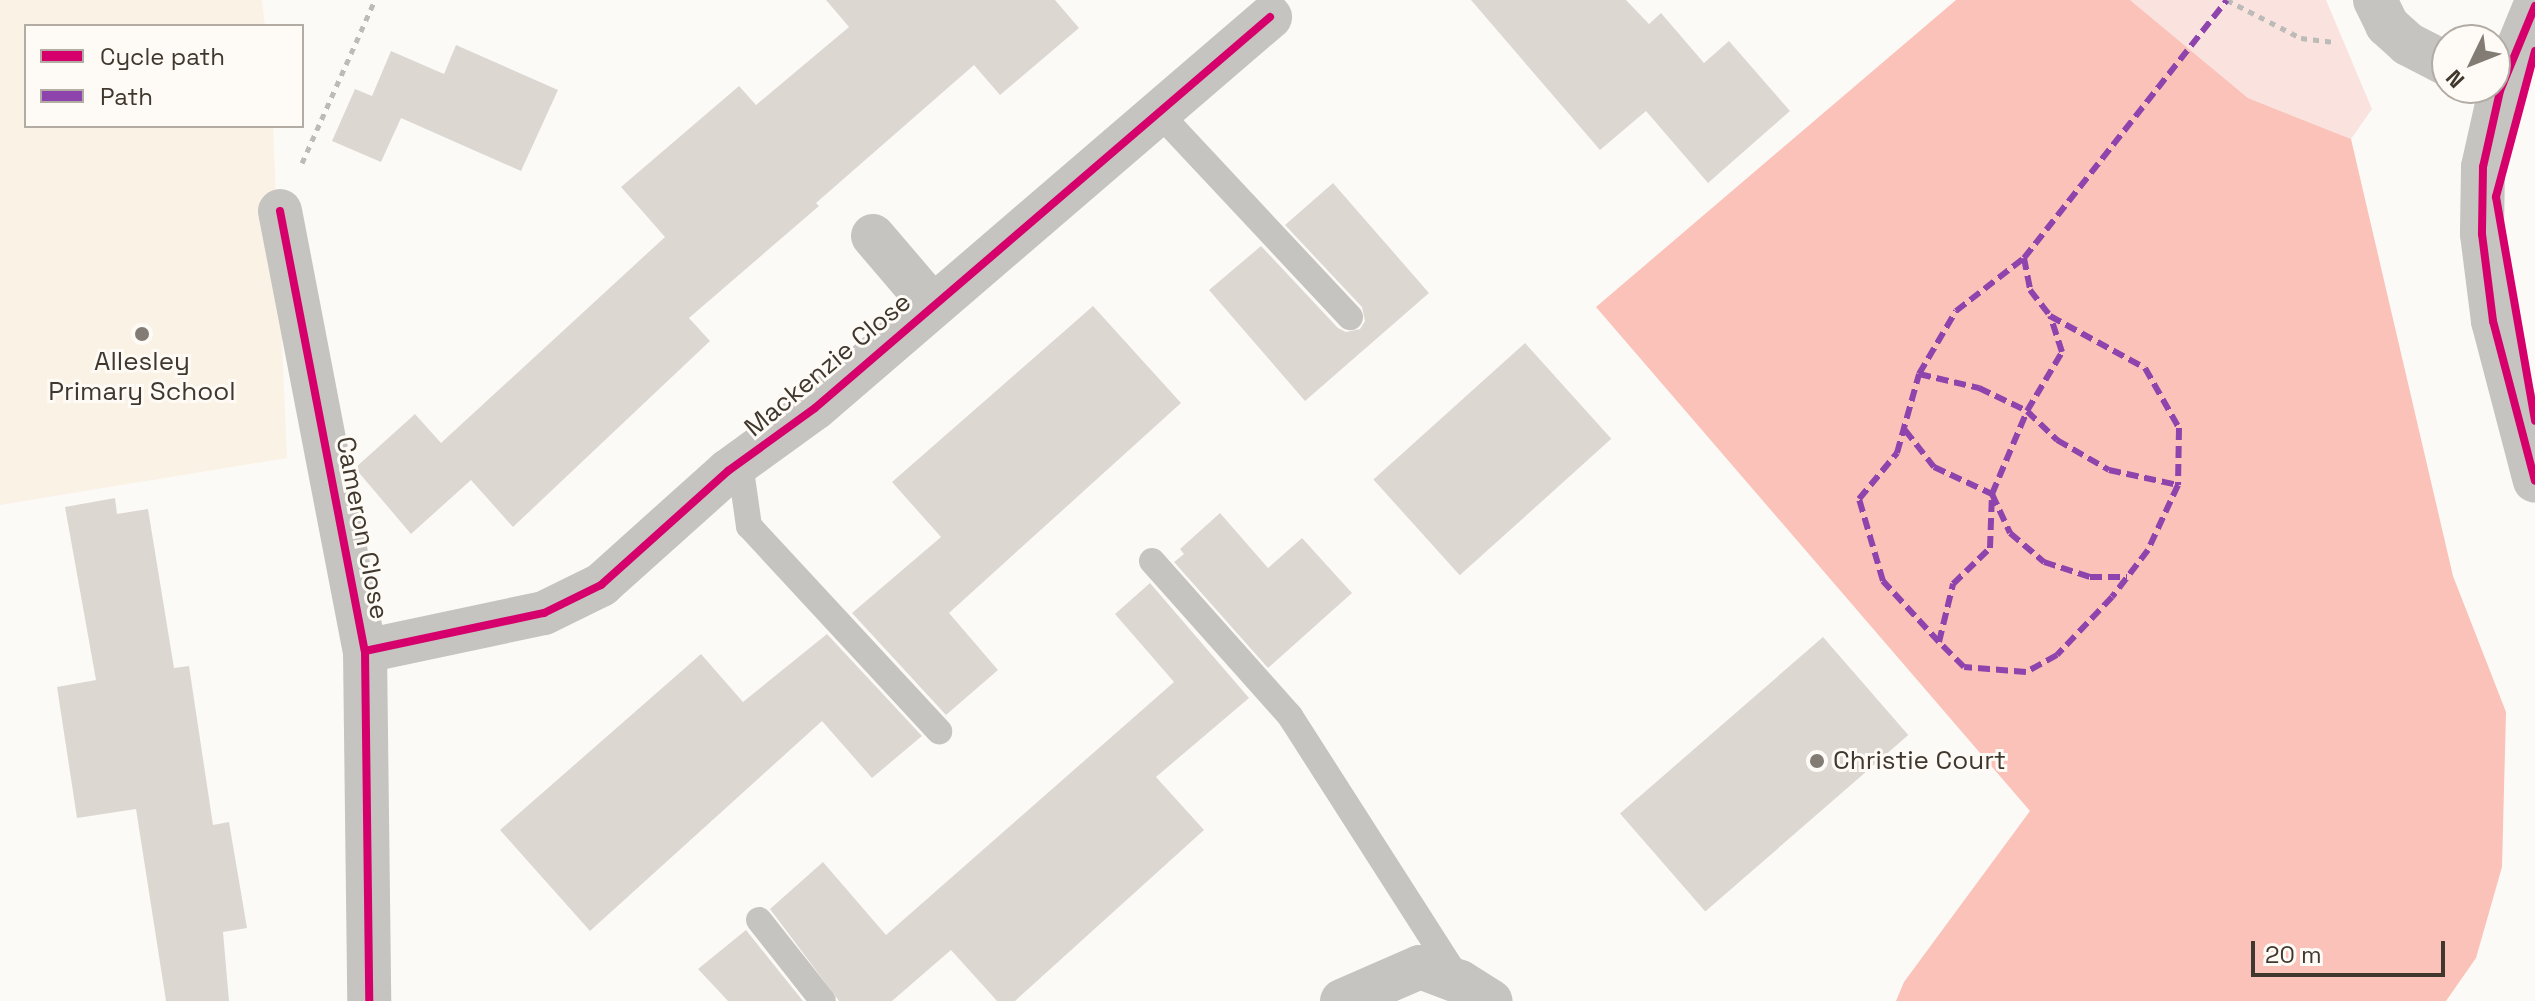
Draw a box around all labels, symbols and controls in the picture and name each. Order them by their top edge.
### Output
legend [24,24,304,128]
north arrow [2431,24,2511,104]
text: Cycle path [100,41,225,72]
text: N [2440,64,2470,94]
text: Path [100,81,153,112]
street label: Mackenzie Close [739,286,917,444]
marker: Allesley Primary School [133,325,151,343]
place label: Allesley Primary School [48,346,236,408]
street label: Cameron Close [329,434,395,622]
place label: Christie Court [1833,745,2006,777]
marker: Christie Court [1808,752,1826,770]
scale bar [2255,925,2449,975]
text: 20 m [2265,939,2322,970]

